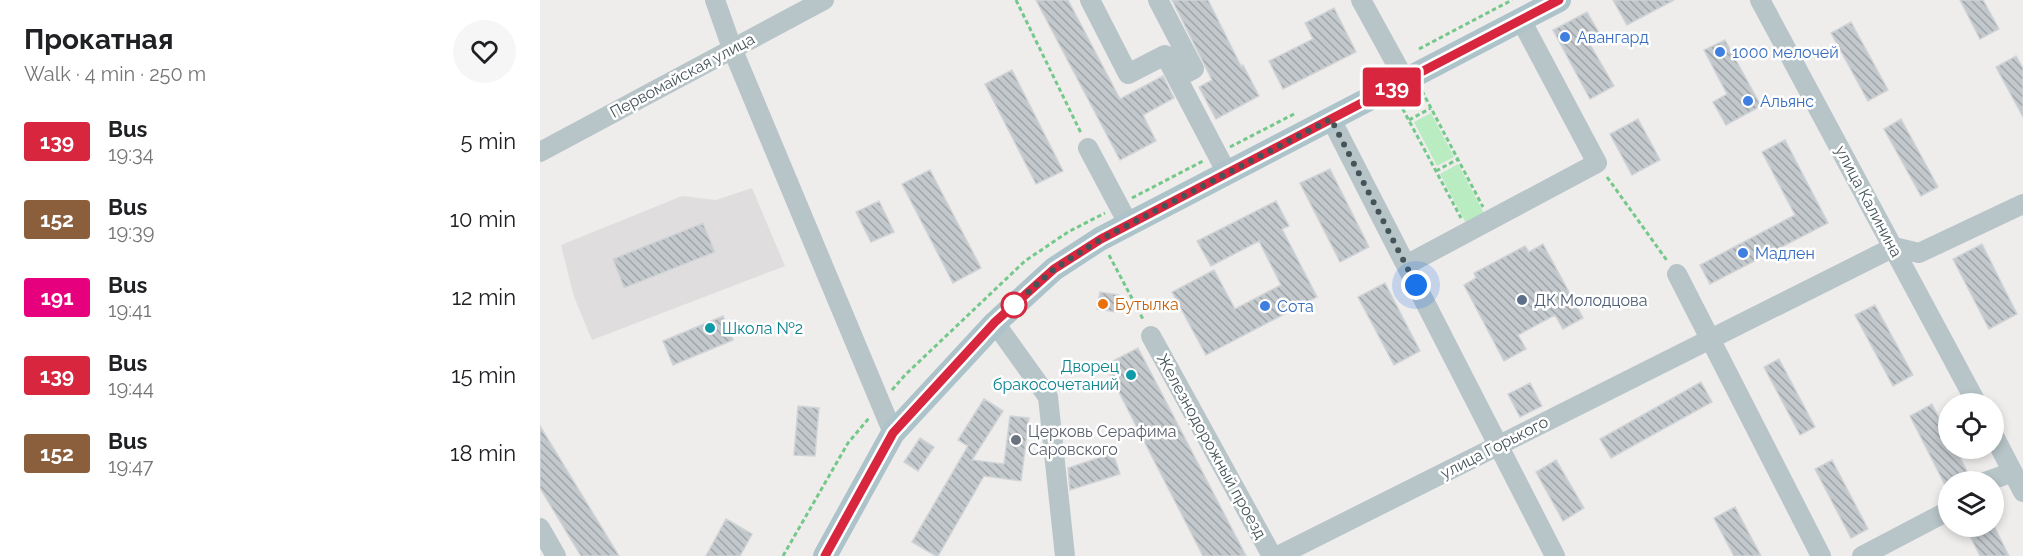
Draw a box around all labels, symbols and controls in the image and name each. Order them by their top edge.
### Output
button: heart [453,20,516,83]
text: Прокатная [24,23,173,56]
place label: Авангард [1577,28,1649,47]
street label: Первомайская улица [607,29,758,122]
marker: Авангард [1558,30,1572,44]
place label: 1000 мелочей [1732,43,1839,62]
marker: 1000 мелочей [1713,45,1727,59]
text: Walk · 4 min · 250 m [24,62,206,86]
line badge: 139 [1358,68,1426,106]
text: 139 [1375,75,1409,100]
place label: Альянс [1760,92,1814,111]
marker: Альянс [1741,94,1755,108]
text: Bus [108,116,147,142]
text: 5 min [461,128,516,154]
text: 139 [40,129,74,154]
text: 19:34 [108,142,154,166]
street label: улица Калинина [1831,142,1906,260]
text: Bus [108,194,147,220]
text: 10 min [450,206,516,232]
text: 152 [40,207,74,232]
text: 19:39 [108,220,154,244]
place label: Мадлен [1755,244,1815,263]
marker: Мадлен [1736,246,1750,260]
your location [1401,270,1431,300]
text: Bus [108,272,147,298]
text: 12 min [452,284,516,310]
text: 191 [40,285,74,310]
place label: ДК Молодцова [1534,291,1647,310]
unlabelled marker [1001,292,1027,318]
marker: ДК Молодцова [1515,293,1529,307]
place label: Бутылка [1115,295,1179,314]
marker: Бутылка [1096,297,1110,311]
place label: Сота [1277,297,1314,316]
text: 19:41 [108,298,152,322]
marker: Сота [1258,299,1272,313]
place label: Школа №2 [722,319,803,338]
marker: Школа №2 [703,321,717,335]
text: Bus [108,350,147,376]
street label: Железнодорожный проезд [1153,350,1270,542]
place label: Дворец бракосочетаний [993,357,1119,394]
text: 15 min [451,362,516,388]
text: 139 [40,363,74,388]
marker: Дворец бракосочетаний [1124,368,1138,382]
text: 19:44 [108,376,154,400]
map controls [1938,393,2004,537]
button: locate [1938,393,2004,459]
street label: улица Горького [1437,412,1551,483]
place label: Церковь Серафима Саровского [1028,422,1176,459]
text: Bus [108,428,147,454]
marker: Церковь Серафима Саровского [1009,433,1023,447]
text: 18 min [450,440,516,466]
text: 152 [40,441,74,466]
text: 19:47 [108,454,154,478]
button: layers [1938,471,2004,537]

